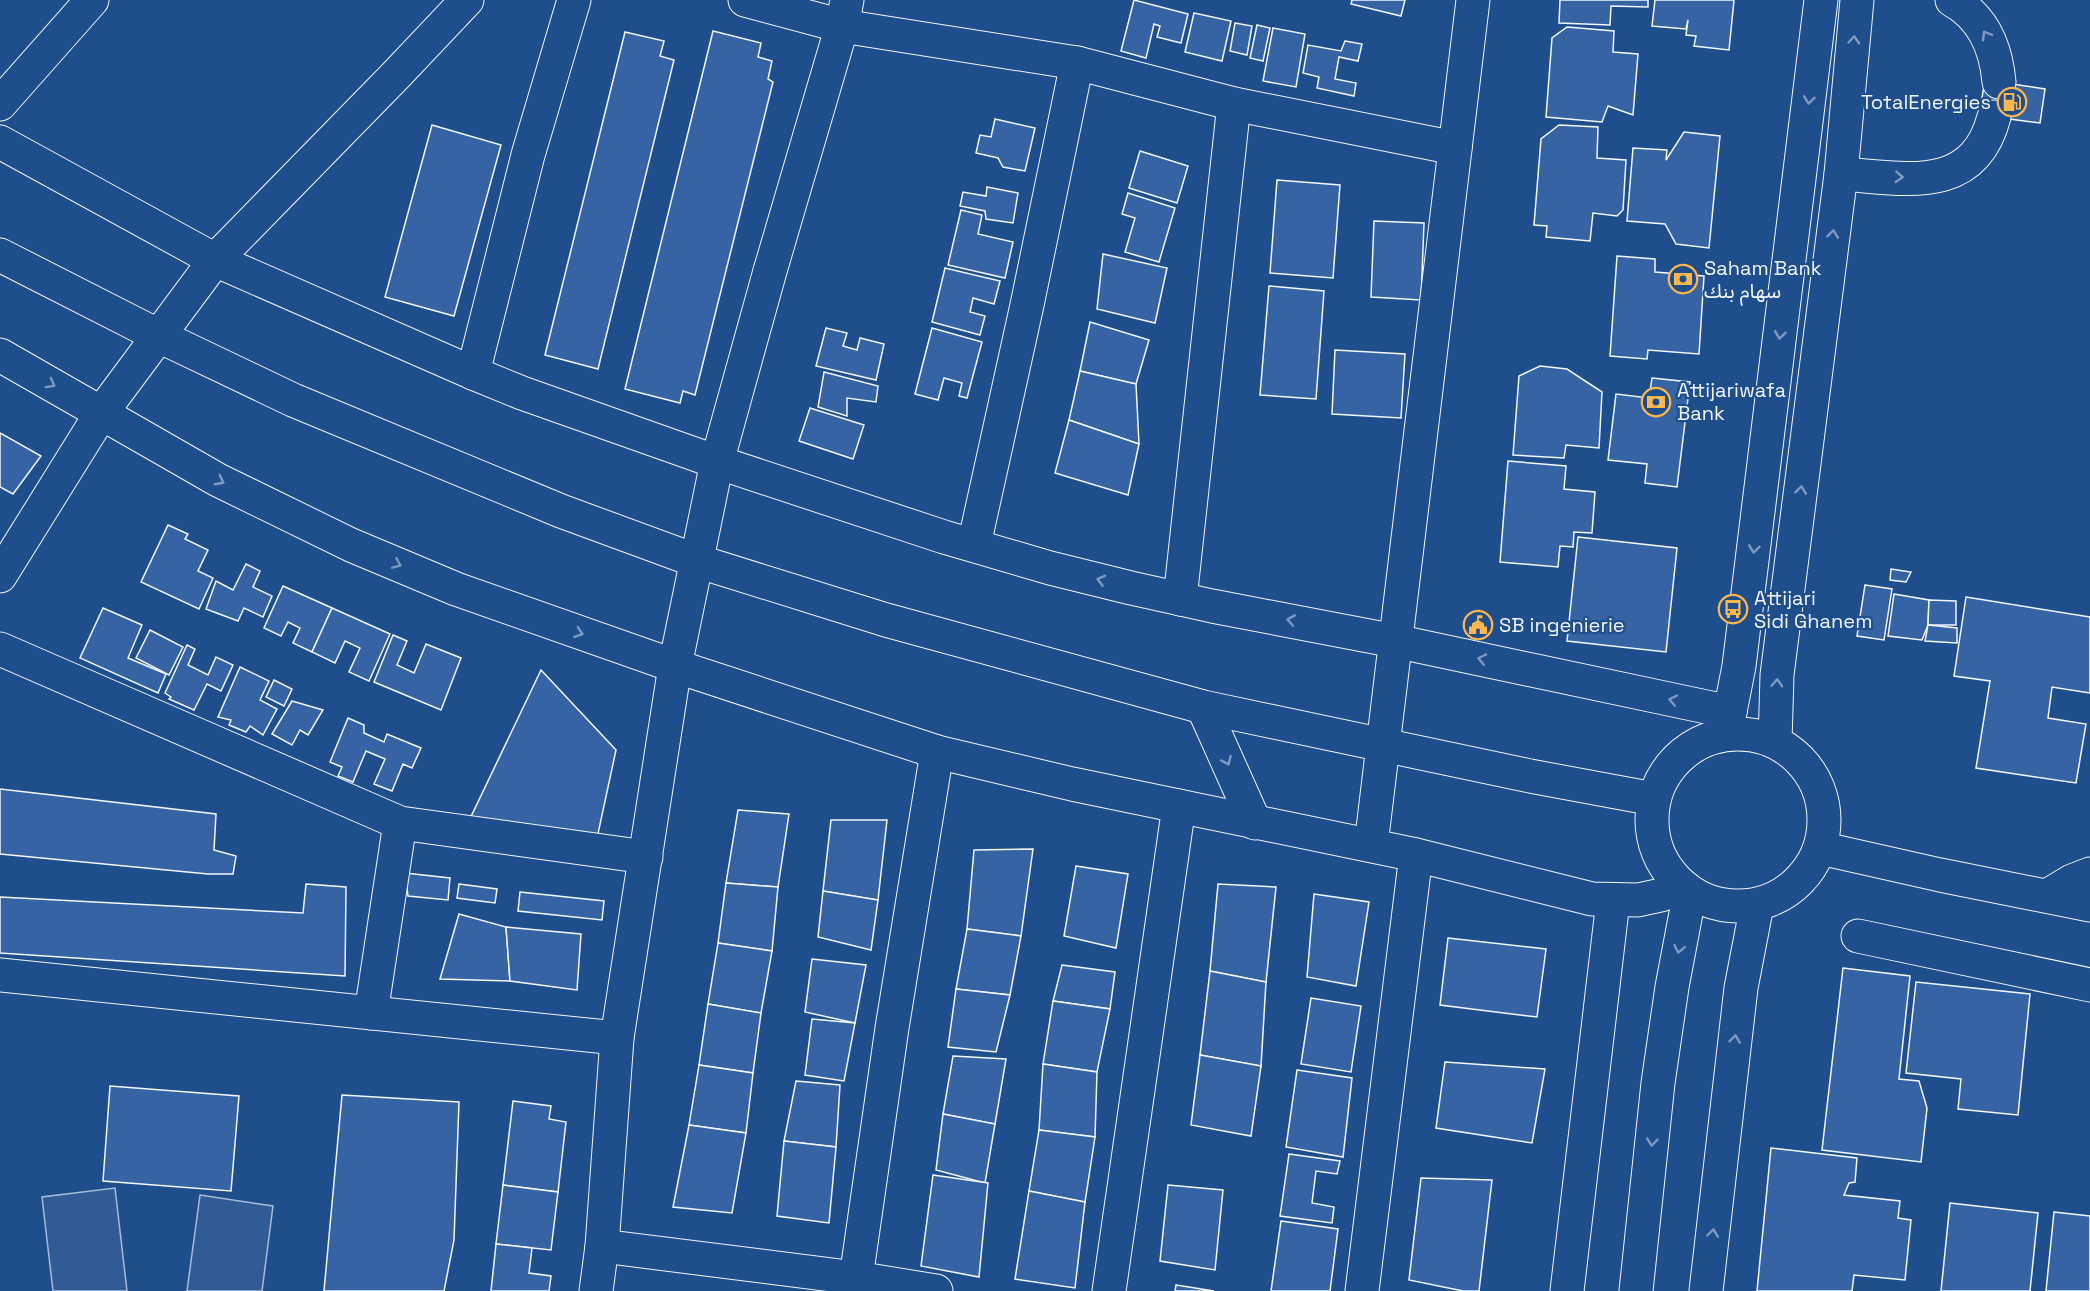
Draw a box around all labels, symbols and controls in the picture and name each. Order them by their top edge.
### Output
one-way arrow [1982,31,1993,41]
one-way arrow [1847,35,1860,44]
fuel station icon: TotalEnergies [1996,86,2028,118]
place label: TotalEnergies [1861,89,1991,115]
one-way arrow [1803,95,1816,104]
one-way arrow [1895,171,1904,184]
one-way arrow [1827,229,1839,238]
place label: Saham Bank سهام بنك [1704,255,1822,306]
bank icon: Saham Bank سهام بنك [1667,263,1699,295]
one-way arrow [1774,330,1787,340]
one-way arrow [45,377,55,388]
place label: Attijariwafa Bank [1677,377,1786,426]
bank icon: Attijariwafa Bank [1640,386,1672,418]
one-way arrow [214,474,224,485]
one-way arrow [1794,485,1807,494]
one-way arrow [1748,545,1760,554]
one-way arrow [390,557,401,569]
one-way arrow [1096,575,1106,588]
place label: Attijari Sidi Ghanem [1754,585,1872,634]
bus stop icon: Attijari Sidi Ghanem [1717,593,1749,625]
public building icon: SB ingenierie [1462,609,1494,641]
place label: SB ingenierie [1499,612,1625,638]
one-way arrow [1287,615,1296,627]
one-way arrow [573,625,584,638]
one-way arrow [1478,653,1488,666]
one-way arrow [1771,679,1784,688]
one-way arrow [1668,694,1678,707]
one-way arrow [1220,754,1232,765]
one-way arrow [1673,944,1686,954]
one-way arrow [1728,1035,1741,1044]
one-way arrow [1646,1138,1659,1147]
one-way arrow [1706,1228,1718,1237]

